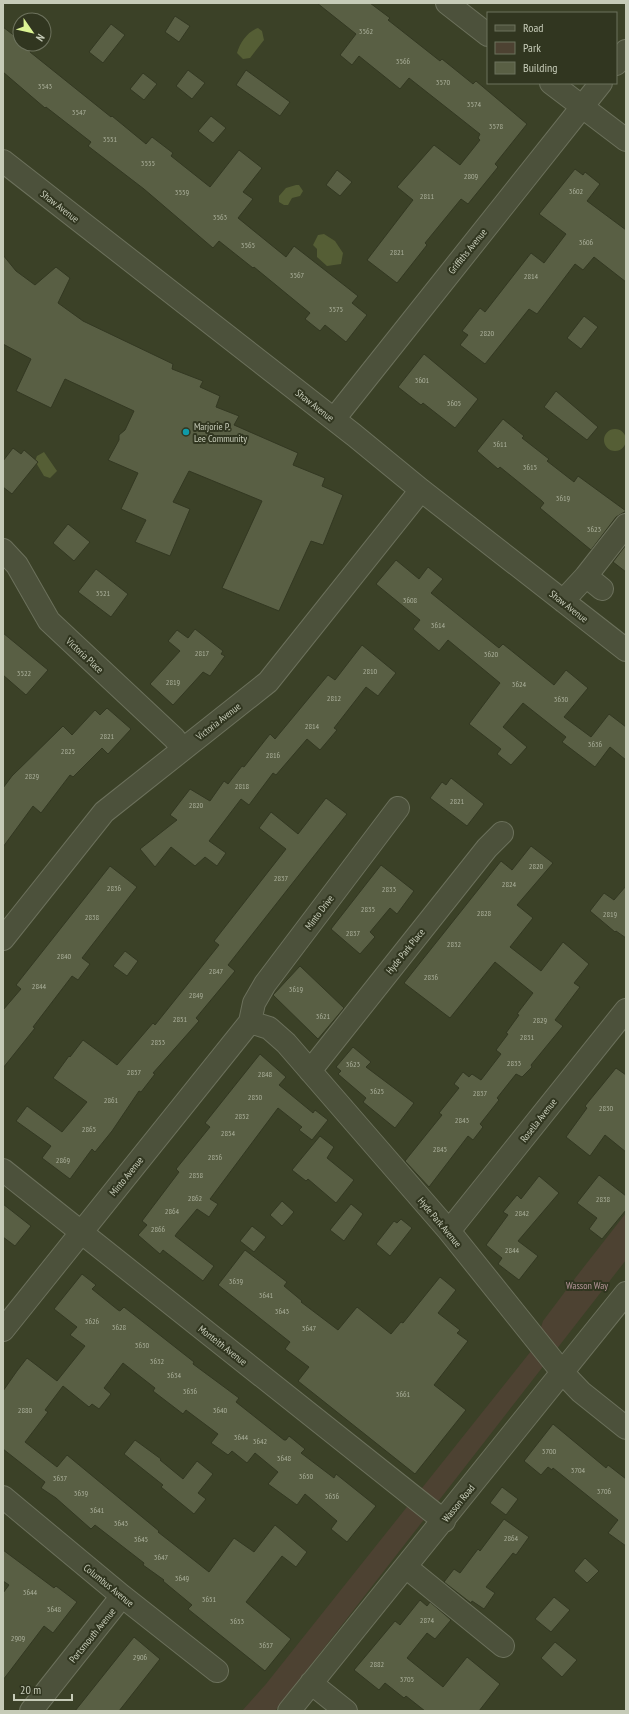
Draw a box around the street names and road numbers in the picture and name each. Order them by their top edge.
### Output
street label: Shaw Avenue [38,187,82,226]
street label: Griffiths Avenue [445,226,490,277]
street label: Shaw Avenue [293,386,337,425]
street label: Shaw Avenue [547,587,591,626]
street label: Victoria Place [62,634,106,676]
street label: Victoria Avenue [192,700,243,744]
street label: Minto Drive [302,892,337,932]
street label: Hyde Park Place [383,926,428,977]
street label: Rosella Avenue [517,1096,560,1145]
street label: Minto Avenue [107,1154,146,1199]
street label: Hyde Park Avenue [415,1195,464,1250]
street label: Monteith Avenue [196,1322,250,1368]
street label: Wasson Road [439,1482,478,1525]
street label: Columbus Avenue [81,1561,136,1610]
street label: Portsmouth Avenue [66,1605,119,1665]

